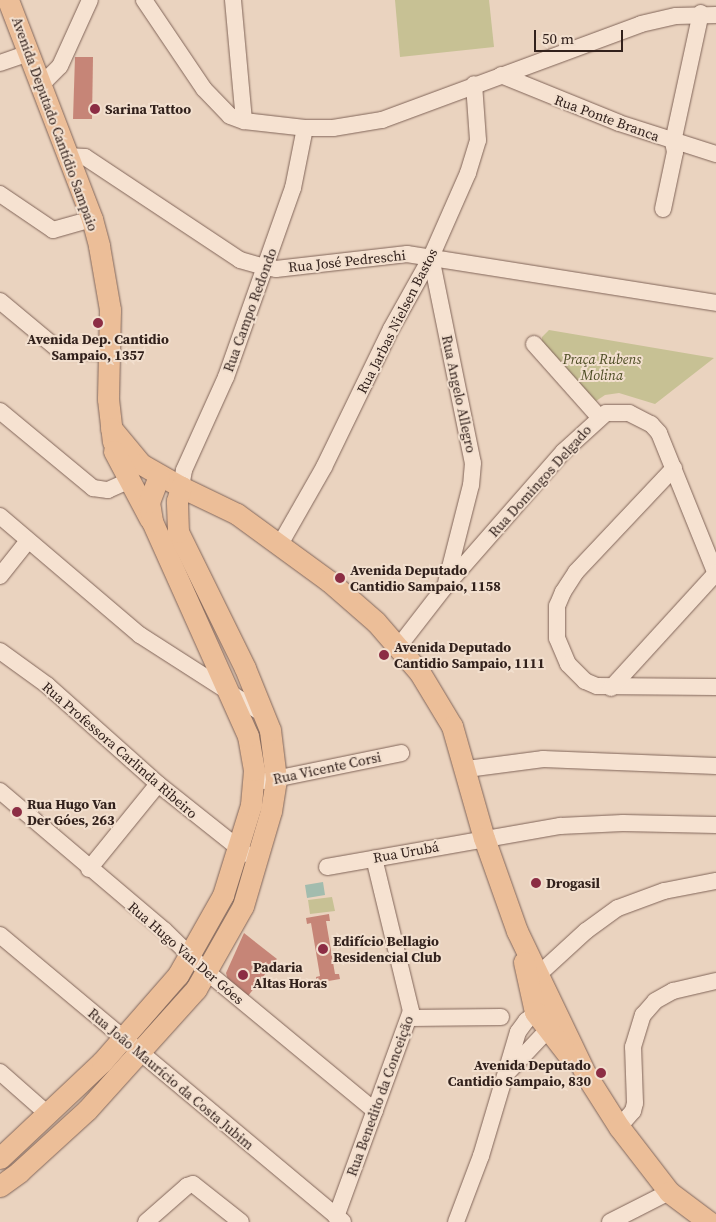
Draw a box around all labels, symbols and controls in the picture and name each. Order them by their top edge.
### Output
street label: Avenida Deputado Cantídio Sampaio [8,15,102,233]
scale bar [536,20,625,52]
text: 50 m [542,28,574,49]
street label: Rua Ponte Branca [552,91,662,145]
place label: Sarina Tattoo [105,101,191,117]
marker: Sarina Tattoo [89,103,101,115]
street label: Rua Campo Redondo [220,246,280,374]
street label: Rua José Pedreschi [287,246,407,276]
street label: Rua Jarbas Nielsen Bastos [353,246,441,396]
marker: Avenida Dep. Cantidio Sampaio, 1357 [92,317,104,329]
place label: Avenida Dep. Cantidio Sampaio, 1357 [27,331,169,364]
street label: Rua Angelo Allegro [438,334,480,454]
park label: Praça Rubens Molina [563,351,641,384]
street label: Rua Domingos Delgado [485,421,595,541]
place label: Avenida Deputado Cantidio Sampaio, 1158 [350,562,501,594]
marker: Avenida Deputado Cantidio Sampaio, 1158 [334,572,346,584]
place label: Avenida Deputado Cantidio Sampaio, 1111 [394,639,545,672]
marker: Avenida Deputado Cantidio Sampaio, 1111 [378,649,390,661]
street label: Rua Professora Carlinda Ribeiro [39,678,201,822]
street label: Rua Vicente Corsi [271,748,383,788]
place label: Rua Hugo Van Der Góes, 263 [27,796,116,829]
marker: Rua Hugo Van Der Góes, 263 [11,806,23,818]
street label: Rua Urubá [372,838,440,866]
place label: Drogasil [546,875,600,891]
marker: Drogasil [530,877,542,889]
street label: Rua Hugo Van Der Góes [125,898,247,1008]
place label: Edifício Bellagio Residencial Club [333,933,441,966]
marker: Edifício Bellagio Residencial Club [317,943,329,955]
place label: Padaria Altas Horas [253,959,327,992]
marker: Padaria Altas Horas [237,969,249,981]
street label: Rua João Maurício da Costa Jubim [85,1005,257,1153]
street label: Rua Benedito da Conceição [343,1013,417,1179]
place label: Avenida Deputado Cantidio Sampaio, 830 [448,1057,591,1090]
marker: Avenida Deputado Cantidio Sampaio, 830 [595,1067,607,1079]

